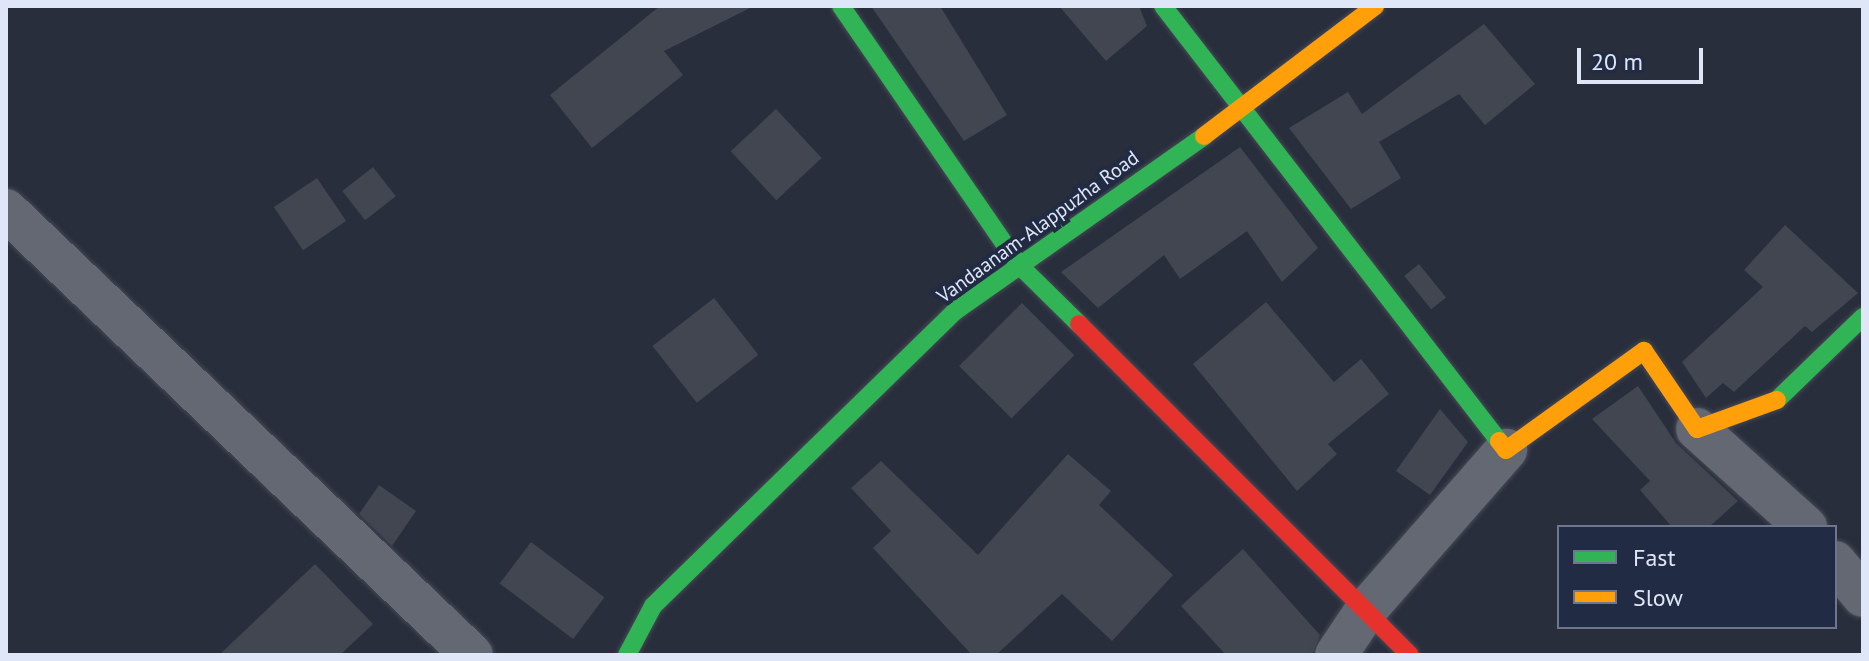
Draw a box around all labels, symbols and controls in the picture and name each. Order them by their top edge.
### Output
scale bar [1581,32,1707,82]
text: 20 m [1591,46,1643,77]
street label: Vandaanam-Alappuzha Road [932,146,1144,308]
legend [1557,525,1837,629]
text: Fast [1633,542,1676,573]
text: Slow [1633,582,1683,613]

